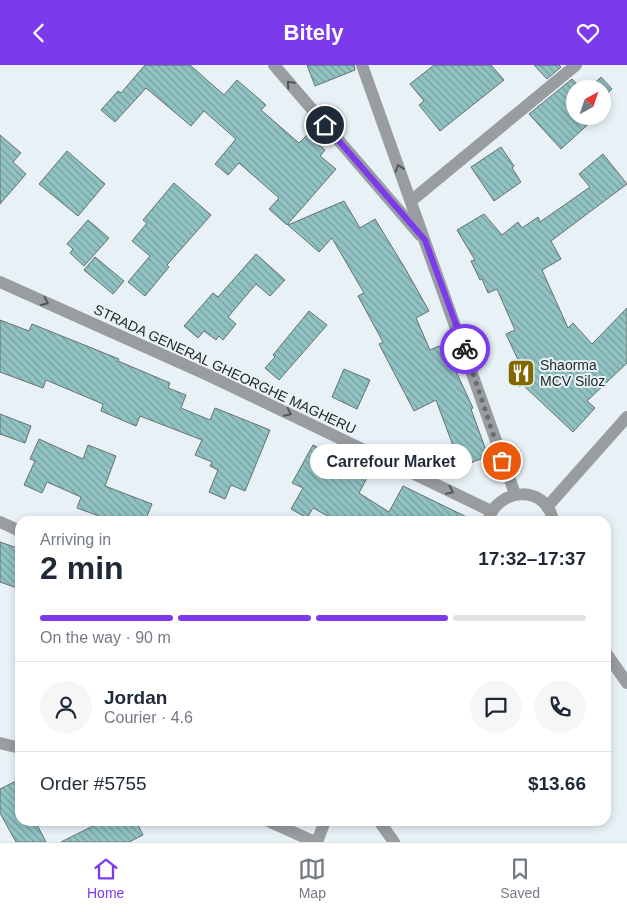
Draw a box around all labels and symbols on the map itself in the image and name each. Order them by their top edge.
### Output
north arrow [566,80,611,125]
one-way arrow [287,81,296,90]
pin [304,104,346,146]
one-way arrow [395,165,405,173]
one-way arrow [40,296,49,306]
street label: STRADA GENERAL GHEORGHE MAGHERU [91,301,359,437]
courier [440,324,490,374]
place label: Shaorma MCV Siloz [540,357,605,389]
restaurant icon: Shaorma MCV Siloz [506,358,536,388]
one-way arrow [283,407,292,417]
pin [481,440,523,482]
callout: Carrefour Market [310,443,472,479]
one-way arrow [445,485,454,495]

